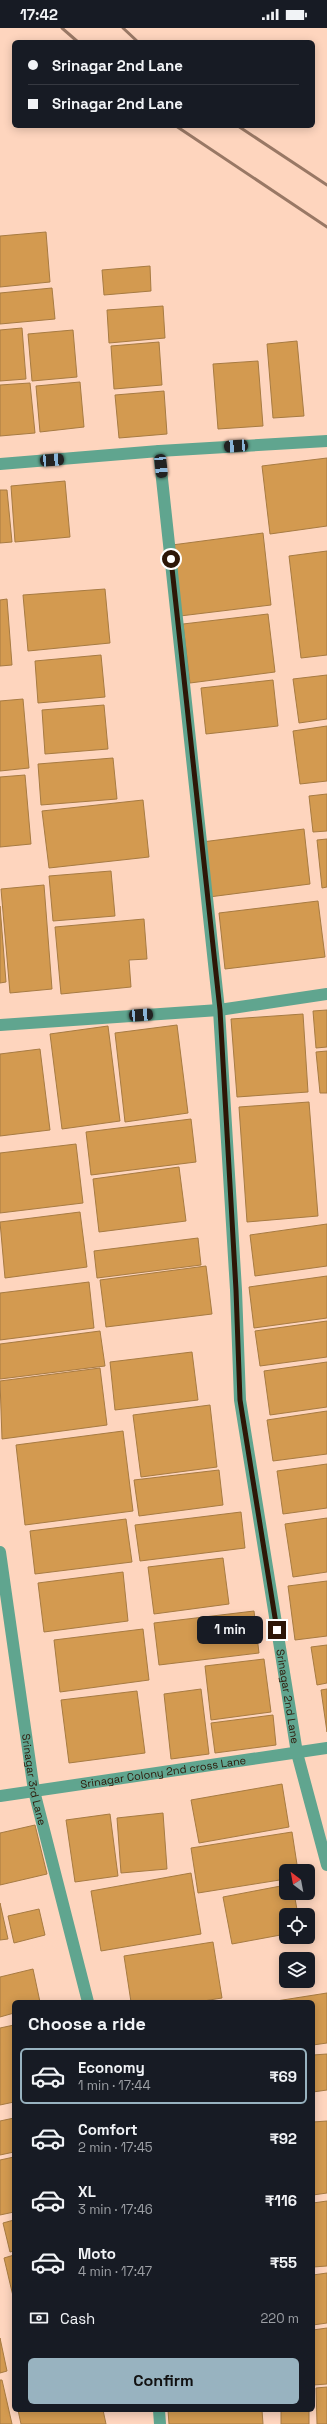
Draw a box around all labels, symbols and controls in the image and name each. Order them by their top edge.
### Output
text: 17:42 [20,5,58,24]
text: Srinagar 2nd Lane [52,56,183,75]
text: Srinagar 2nd Lane [52,94,183,113]
car [224,439,248,453]
car [40,453,64,467]
car [154,453,168,479]
route start [162,550,180,568]
car [129,1008,153,1022]
callout: 1 min [197,1616,263,1644]
text: 1 min [214,1621,246,1638]
route end [268,1621,286,1639]
street label: Srinagar 2nd Lane [273,1648,302,1745]
street label: Srinagar 3rd Lane [19,1733,49,1827]
street label: Srinagar Colony 2nd cross Lane [79,1753,247,1791]
north arrow [279,1864,315,1900]
map controls [279,1864,315,1988]
button: locate [279,1908,315,1944]
button: layers [279,1952,315,1988]
text: Choose a ride [28,2012,146,2035]
icon: car [30,2058,66,2094]
text: Economy [78,2058,145,2077]
text: ₹69 [269,2067,297,2086]
text: 1 min · 17:44 [78,2077,151,2094]
icon: car [30,2120,66,2156]
text: Comfort [78,2120,138,2139]
text: ₹92 [269,2129,297,2148]
text: 2 min · 17:45 [78,2139,153,2156]
icon: car [30,2182,66,2218]
text: XL [78,2182,96,2201]
text: ₹116 [265,2191,297,2210]
text: 3 min · 17:46 [78,2201,153,2218]
icon: car [30,2244,66,2280]
text: Moto [78,2244,116,2263]
text: ₹55 [270,2253,297,2272]
text: 4 min · 17:47 [78,2263,152,2280]
icon: cash [28,2307,50,2329]
text: Cash [60,2309,95,2328]
text: 220 m [260,2310,299,2327]
button: Confirm [28,2358,299,2404]

